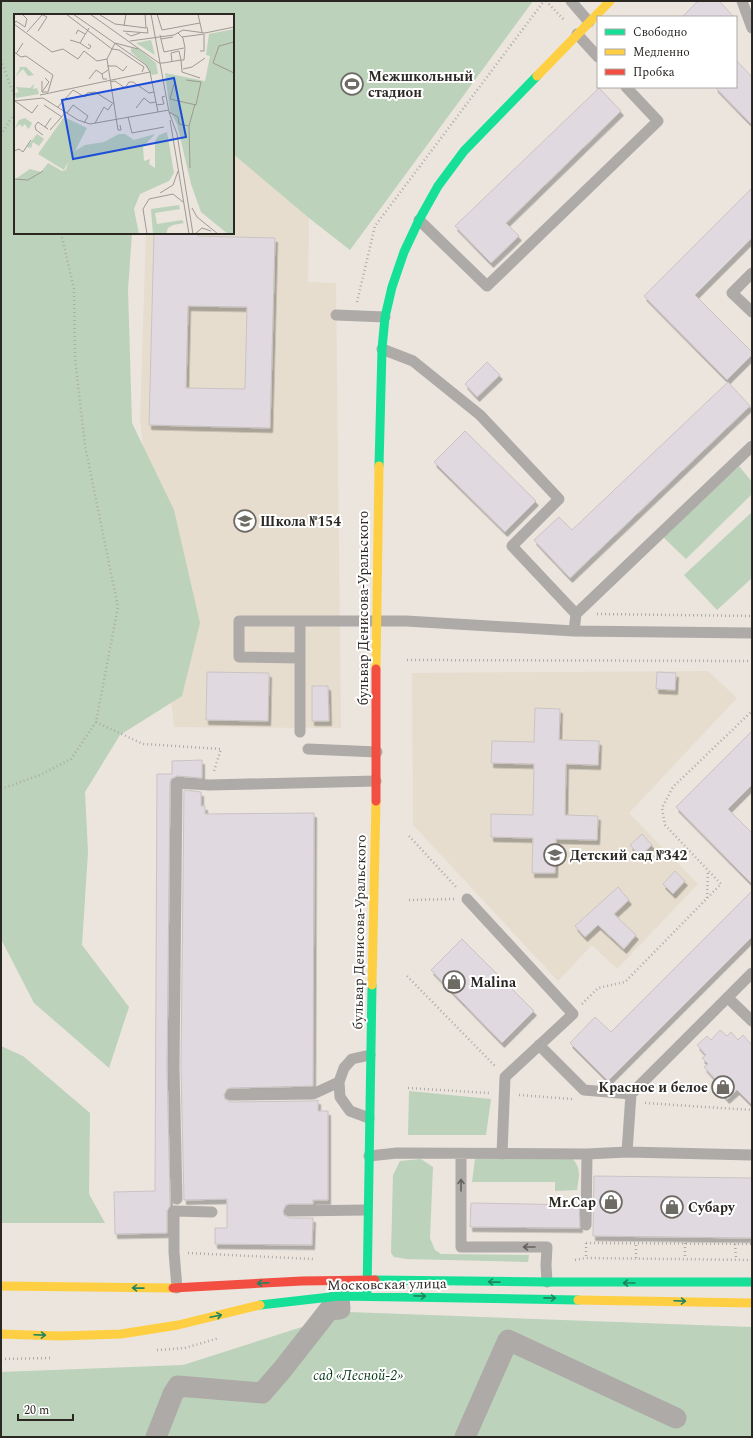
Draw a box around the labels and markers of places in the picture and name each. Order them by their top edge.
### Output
place label: Межшкольный стадион [368,66,473,103]
sports icon: Межшкольный стадион [339,71,365,97]
school or university icon: Школа №154 [232,508,258,534]
place label: Школа №154 [260,511,341,532]
school or university icon: Детский сад №342 [542,842,568,868]
place label: Детский сад №342 [570,845,687,866]
shop icon: Malina [441,969,467,995]
place label: Malina [470,972,517,993]
shop icon: Красное и белое [710,1074,736,1100]
place label: Красное и белое [598,1077,708,1098]
shop icon: Mr.Cap [598,1189,624,1215]
place label: Mr.Cap [548,1192,596,1213]
shop icon: Субару [659,1194,685,1220]
place label: Субару [688,1197,736,1218]

